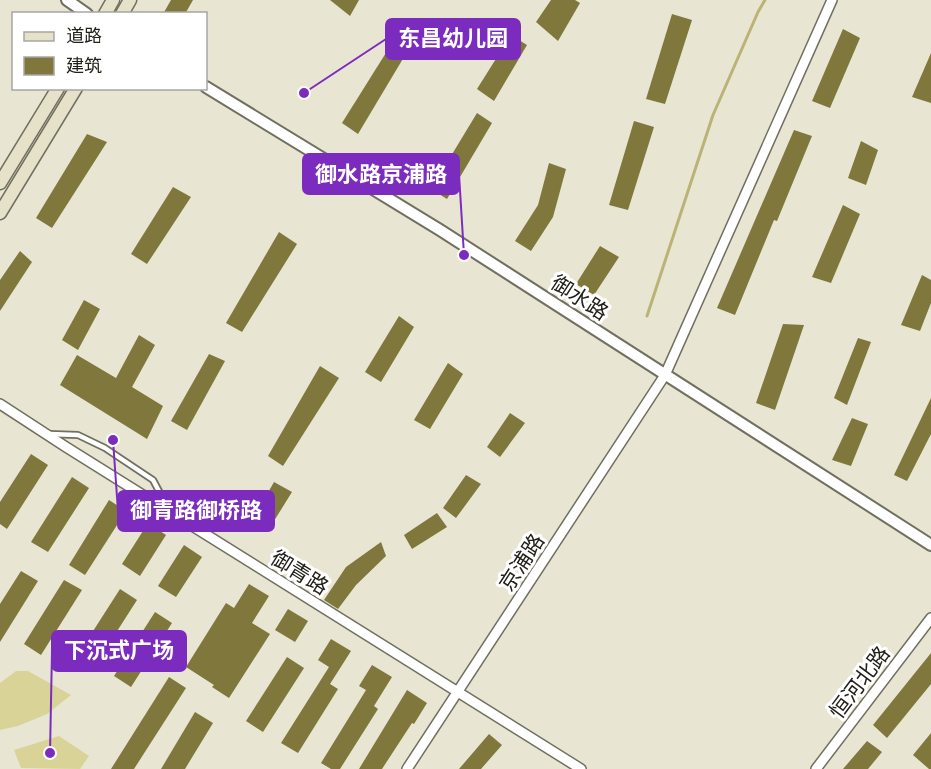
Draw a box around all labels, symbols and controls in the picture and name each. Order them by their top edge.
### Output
legend [12,12,207,90]
callout: 东昌幼儿园 [386,19,520,59]
text: 道路 [66,24,102,47]
text: 东昌幼儿园 [398,24,508,52]
text: 建筑 [66,54,102,77]
callout: 御水路京浦路 [303,154,459,194]
text: 御水路京浦路 [315,160,447,188]
street label: 御水路 [547,269,613,325]
callout: 御青路御桥路 [118,491,274,531]
text: 御青路御桥路 [130,496,262,524]
street label: 京浦路 [493,529,549,595]
street label: 御青路 [266,544,334,600]
callout: 下沉式广场 [52,631,186,671]
text: 下沉式广场 [64,636,174,664]
street label: 恒河北路 [823,641,895,723]

